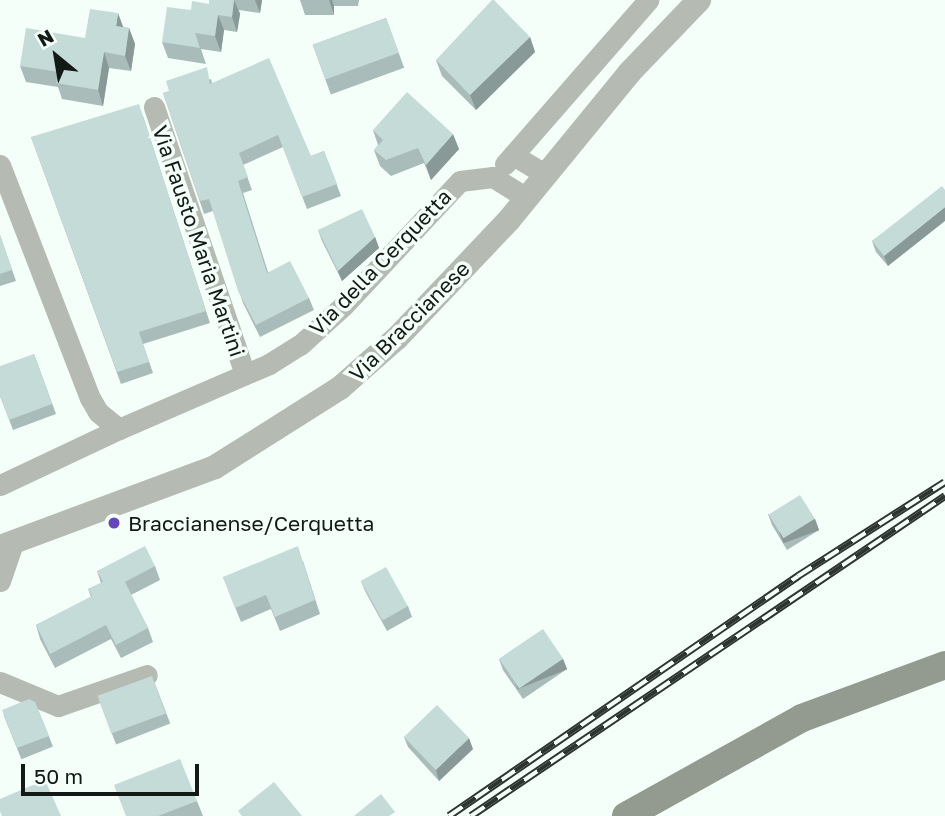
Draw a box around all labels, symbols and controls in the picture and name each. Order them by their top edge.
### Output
north arrow [21,21,91,91]
text: N [33,24,57,51]
street label: Via Fausto Maria Martini [148,122,250,360]
street label: Via della Cerquetta [304,184,456,340]
street label: Via Braccianese [344,256,474,386]
place label: Braccianense/Cerquetta [128,510,374,536]
marker: Braccianense/Cerquetta [106,515,122,531]
scale bar [24,750,203,794]
text: 50 m [34,763,83,789]

